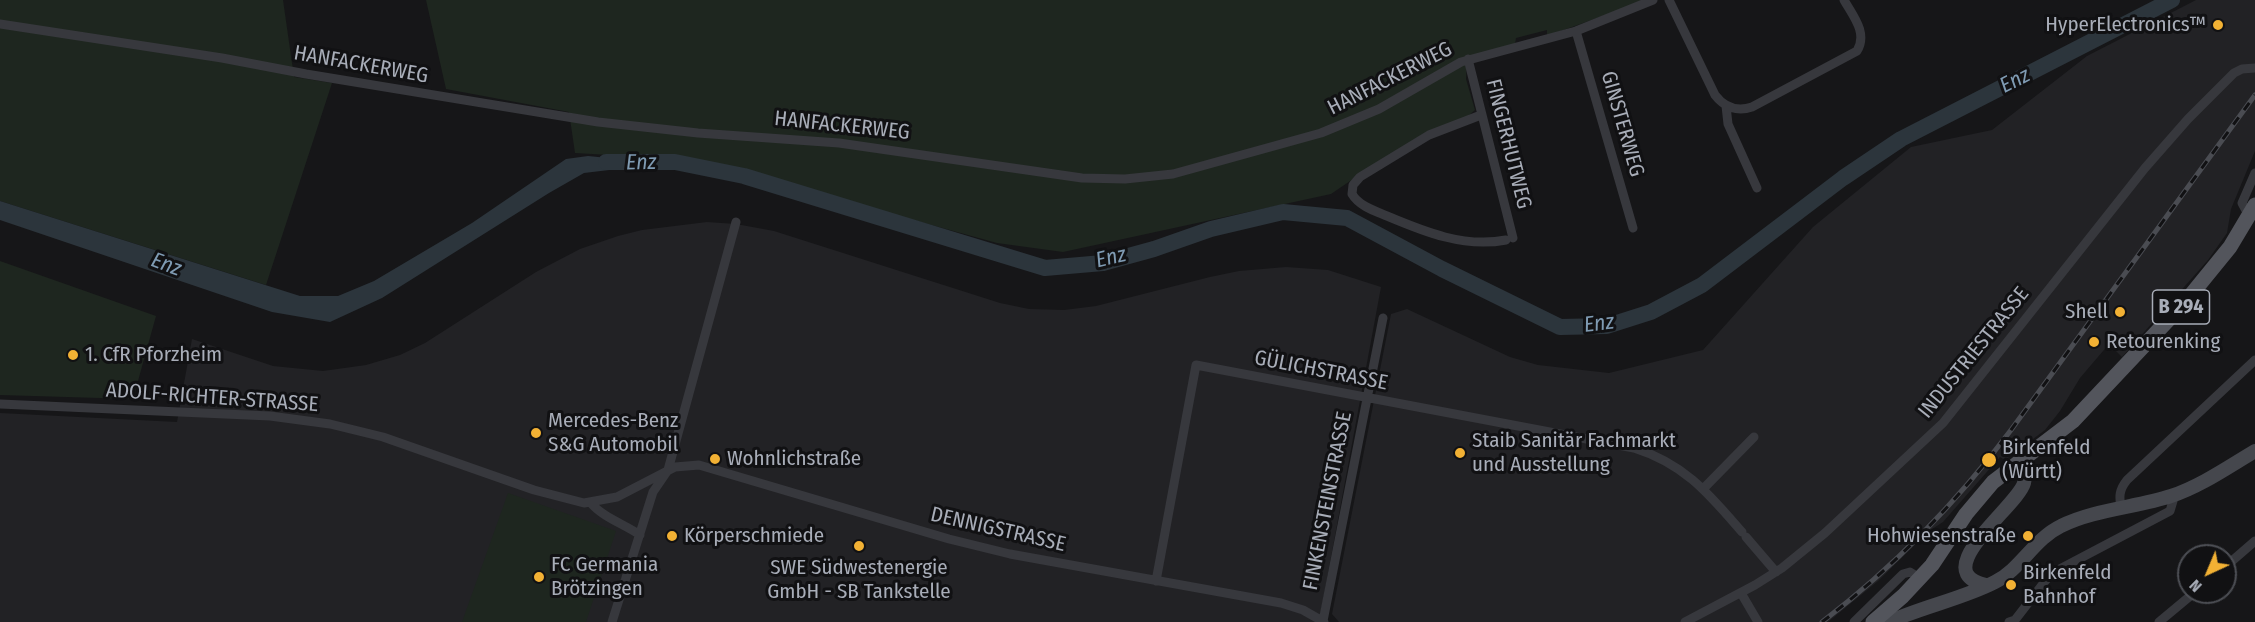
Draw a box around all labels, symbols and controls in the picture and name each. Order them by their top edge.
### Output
place label: HyperElectronics™ [2045,12,2206,38]
marker: HyperElectronics™ [2211,18,2225,32]
street label: HANFACKERWEG [1324,37,1456,121]
street label: HANFACKERWEG [292,41,430,89]
water label: Enz [1996,62,2034,100]
street label: GINSTERWEG [1595,68,1649,180]
street label: FINGERHUTWEG [1480,76,1536,212]
street label: HANFACKERWEG [773,106,911,146]
water label: Enz [626,150,656,176]
water label: Enz [1093,242,1129,274]
water label: Enz [147,247,185,283]
street label: INDUSTRIESTRASSE [1913,282,2035,424]
road number: B 294 [2152,290,2210,324]
place label: Shell [2065,299,2108,325]
marker: Shell [2113,305,2127,319]
water label: Enz [1582,309,1616,339]
place label: Retourenking [2106,329,2220,355]
marker: Retourenking [2087,335,2101,349]
place label: 1. CfR Pforzheim [85,342,222,368]
street label: GÜLICHSTRASSE [1252,346,1390,396]
marker: 1. CfR Pforzheim [66,348,80,362]
street label: ADOLF-RICHTER-STRASSE [105,378,319,418]
place label: Mercedes-Benz S&G Automobil [548,408,678,458]
street label: FINKENSTEINSTRASSE [1298,410,1358,592]
marker: Mercedes-Benz S&G Automobil [529,426,543,440]
place label: Staib Sanitär Fachmarkt und Ausstellung [1472,428,1676,478]
place label: Birkenfeld (Württ) [2002,435,2090,485]
place label: Wohnlichstraße [727,446,861,472]
marker: Staib Sanitär Fachmarkt und Ausstellung [1453,446,1467,460]
marker: Birkenfeld (Württ) [1980,451,1998,469]
marker: Wohnlichstraße [708,452,722,466]
street label: DENNIGSTRASSE [928,502,1068,558]
place label: Körperschmiede [684,523,824,549]
place label: Hohwiesenstraße [1867,523,2016,549]
marker: Körperschmiede [665,529,679,543]
marker: Hohwiesenstraße [2021,529,2035,543]
marker: SWE Südwestenergie GmbH - SB Tankstelle [852,539,866,553]
north arrow [2177,544,2237,604]
place label: FC Germania Brötzingen [551,552,658,602]
place label: SWE Südwestenergie GmbH - SB Tankstelle [767,555,951,605]
place label: Birkenfeld Bahnhof [2023,560,2111,610]
marker: FC Germania Brötzingen [532,570,546,584]
text: N [2185,576,2206,596]
marker: Birkenfeld Bahnhof [2004,578,2018,592]

